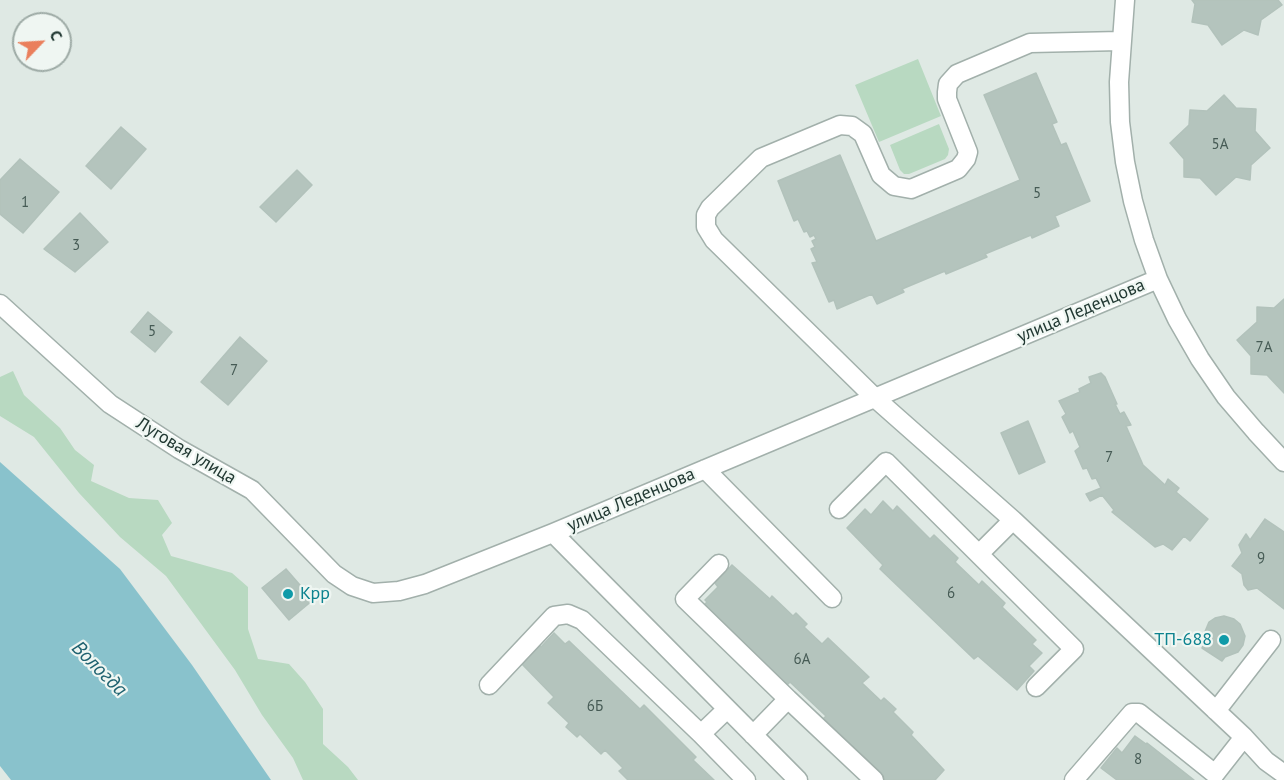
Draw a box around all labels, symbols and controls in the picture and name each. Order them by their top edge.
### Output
north arrow [12,12,72,72]
text: С [46,27,67,44]
house number: 5А [1212,136,1228,154]
house number: 5 [1033,185,1041,203]
house number: 1 [21,194,29,212]
house number: 3 [72,237,80,255]
street label: улица Леденцова [1014,274,1148,348]
house number: 5 [148,323,156,341]
house number: 7А [1256,339,1272,357]
house number: 7 [230,362,238,380]
street label: Луговая улица [132,413,240,489]
house number: 7 [1105,449,1113,467]
street label: улица Леденцова [564,463,698,537]
house number: 9 [1257,550,1265,568]
place label: Kpp [300,583,330,605]
house number: 6 [947,585,955,603]
marker: Kpp [281,587,295,601]
place label: ТП-688 [1154,629,1212,651]
marker: ТП-688 [1217,633,1231,647]
water label: Вологда [66,636,132,702]
house number: 6А [794,651,810,669]
house number: 6Б [587,698,603,716]
house number: 8 [1134,751,1142,769]

